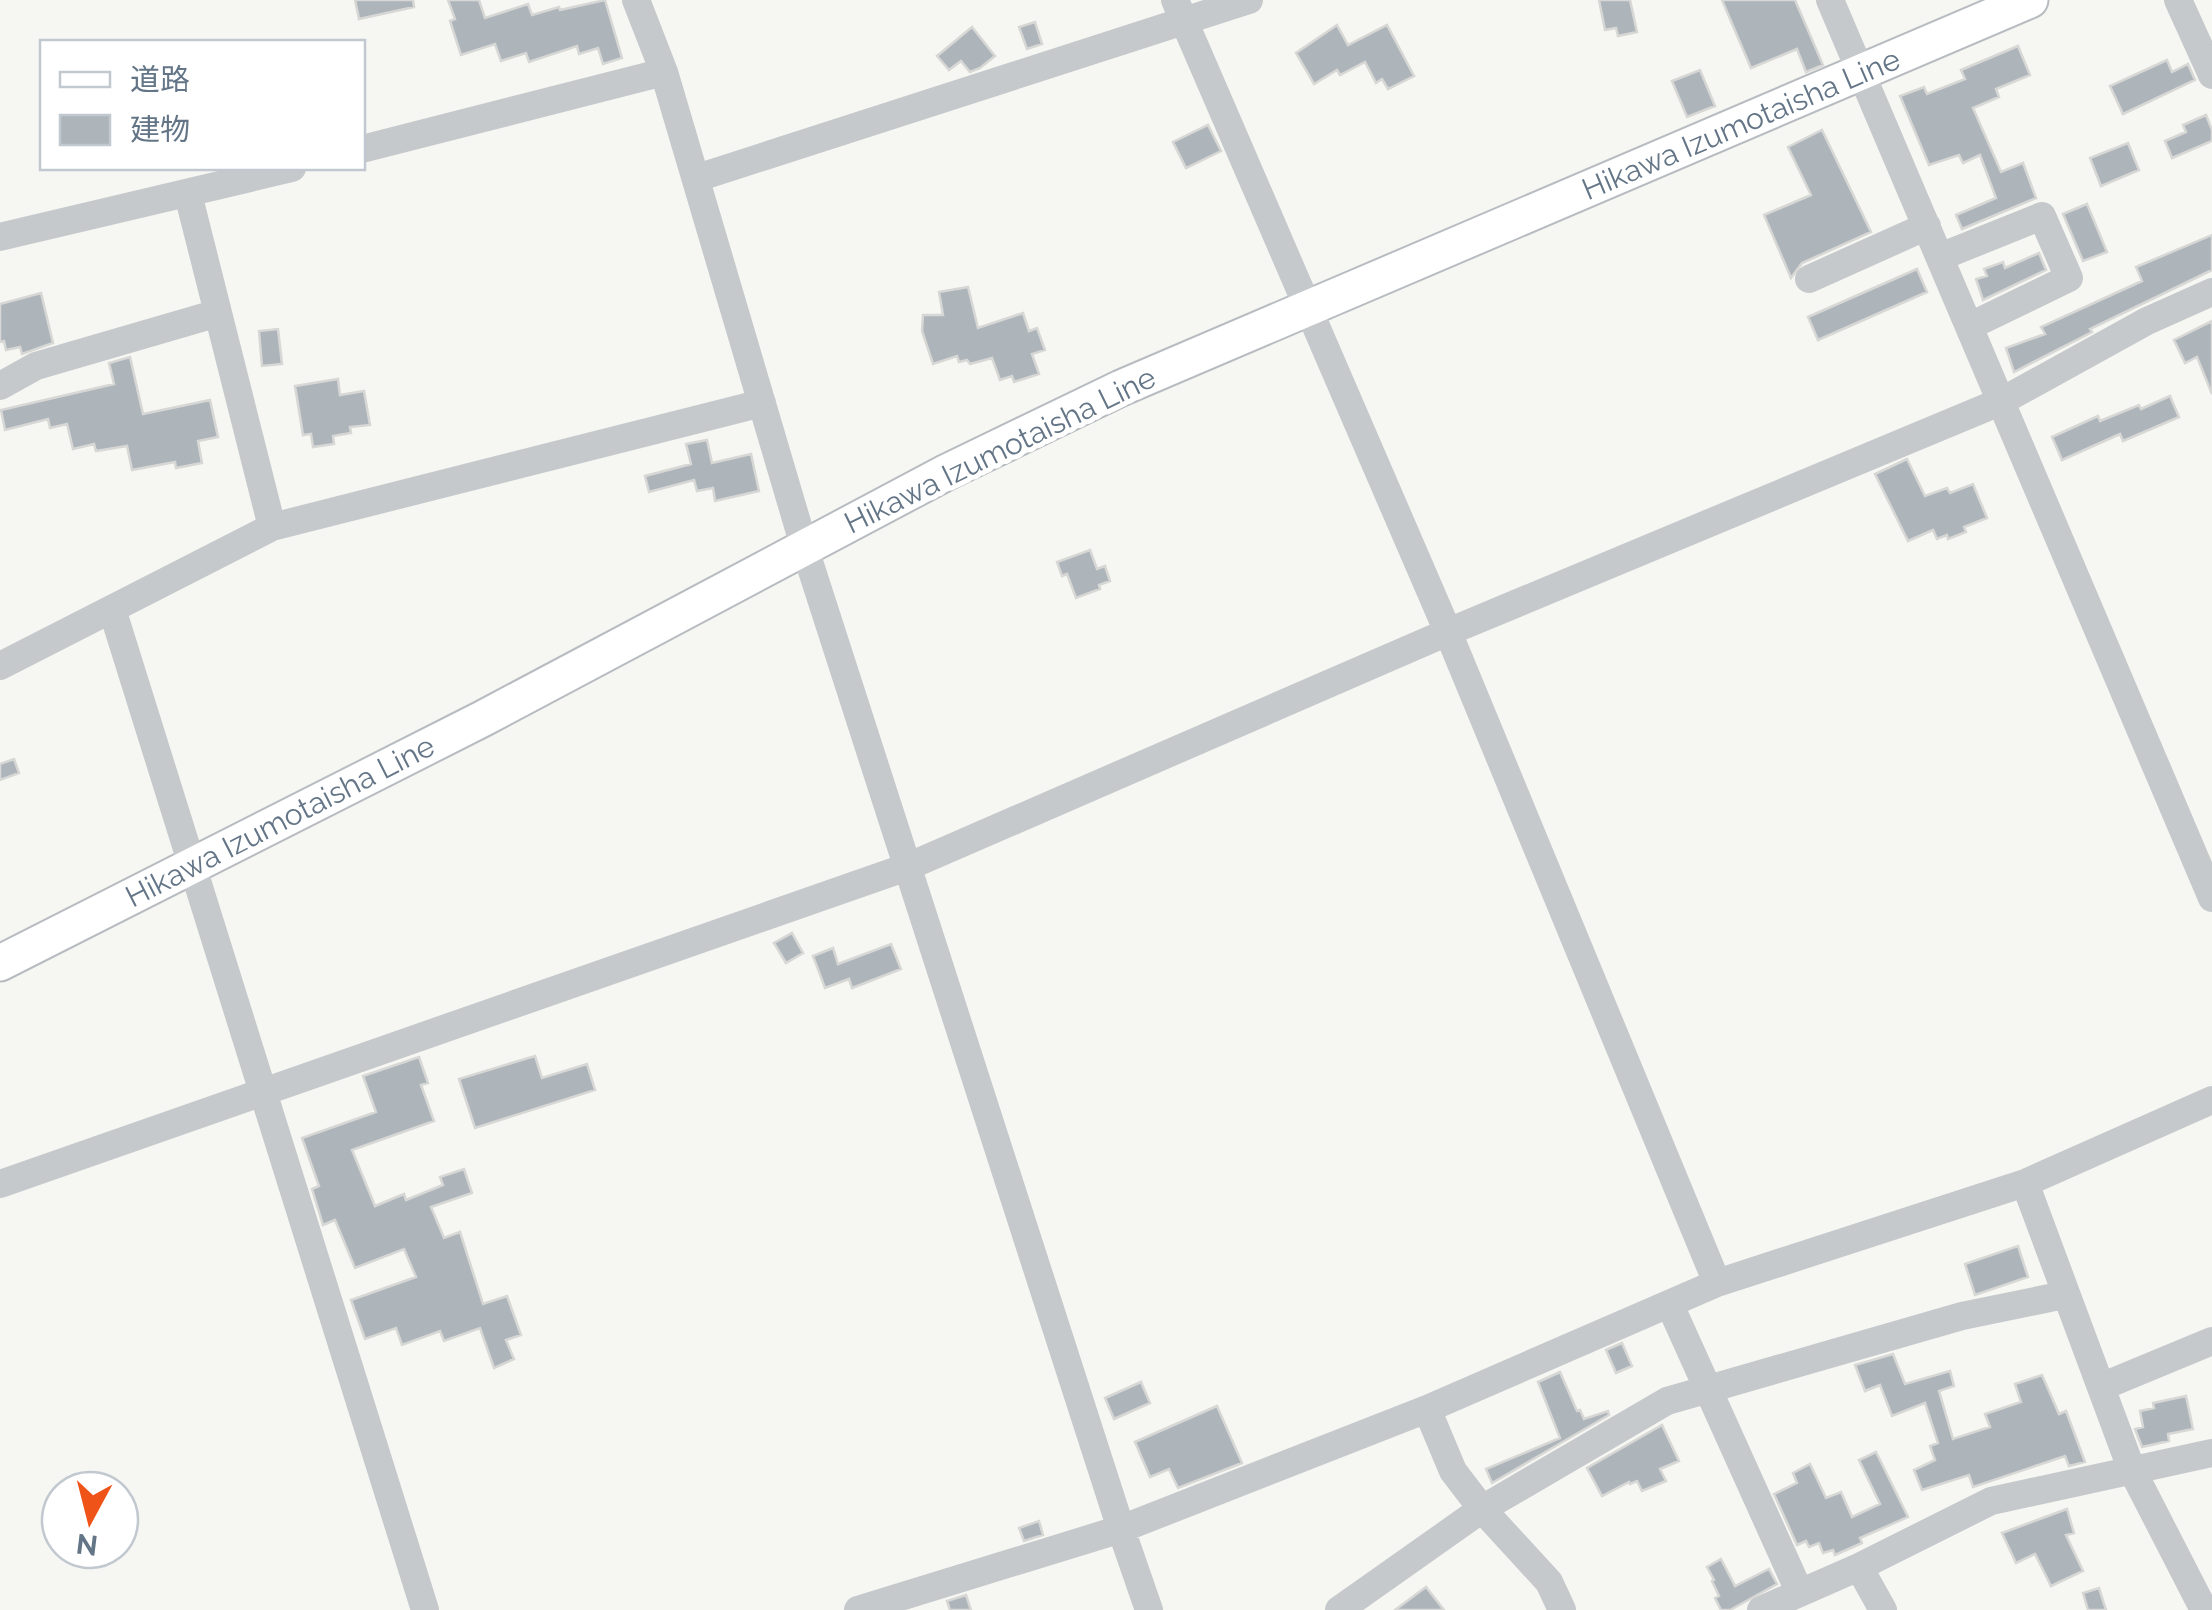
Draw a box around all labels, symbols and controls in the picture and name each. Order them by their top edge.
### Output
legend [40,40,365,170]
street label: Hikawa Izumotaisha Line [1577,41,1905,207]
text: 道路 [130,62,190,97]
text: 建物 [130,112,190,147]
street label: Hikawa Izumotaisha Line [839,359,1161,541]
street label: Hikawa Izumotaisha Line [120,728,440,914]
north arrow [40,1470,140,1570]
text: N [74,1527,100,1562]

